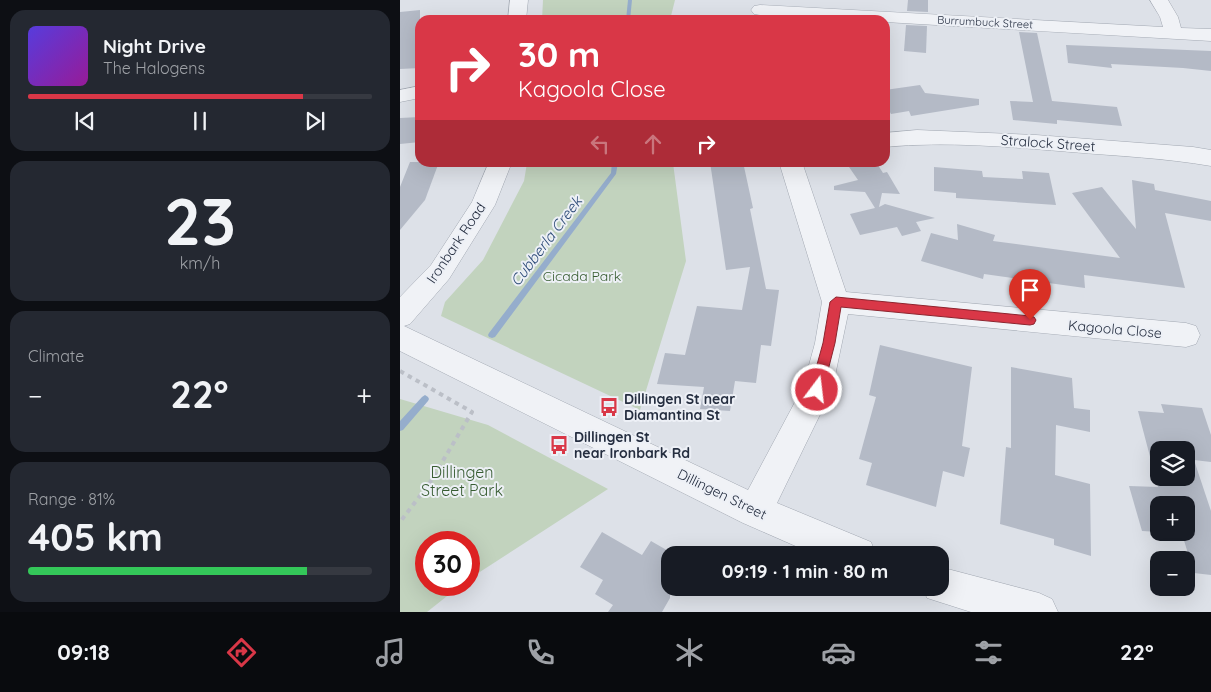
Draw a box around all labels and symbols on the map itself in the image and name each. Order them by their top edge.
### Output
street label: Burrumbuck Street [937,13,1033,32]
street label: Stralock Street [1000,131,1096,155]
water label: Cubberla Creek [506,191,587,290]
street label: Ironbark Road [422,199,490,287]
park label: Cicada Park [543,267,621,285]
pin [1009,269,1051,320]
street label: Kagoola Close [1067,316,1163,342]
position arrow [790,363,842,415]
place label: Dillingen St near Diamantina St [624,390,735,424]
bus stop icon: Dillingen St near Diamantina St [598,396,620,418]
place label: Dillingen St near Ironbark Rd [574,428,690,462]
bus stop icon: Dillingen St near Ironbark Rd [548,434,570,456]
park label: Dillingen Street Park [421,462,503,500]
street label: Dillingen Street [674,465,770,523]
speed limit sign: 30 [415,531,480,596]

